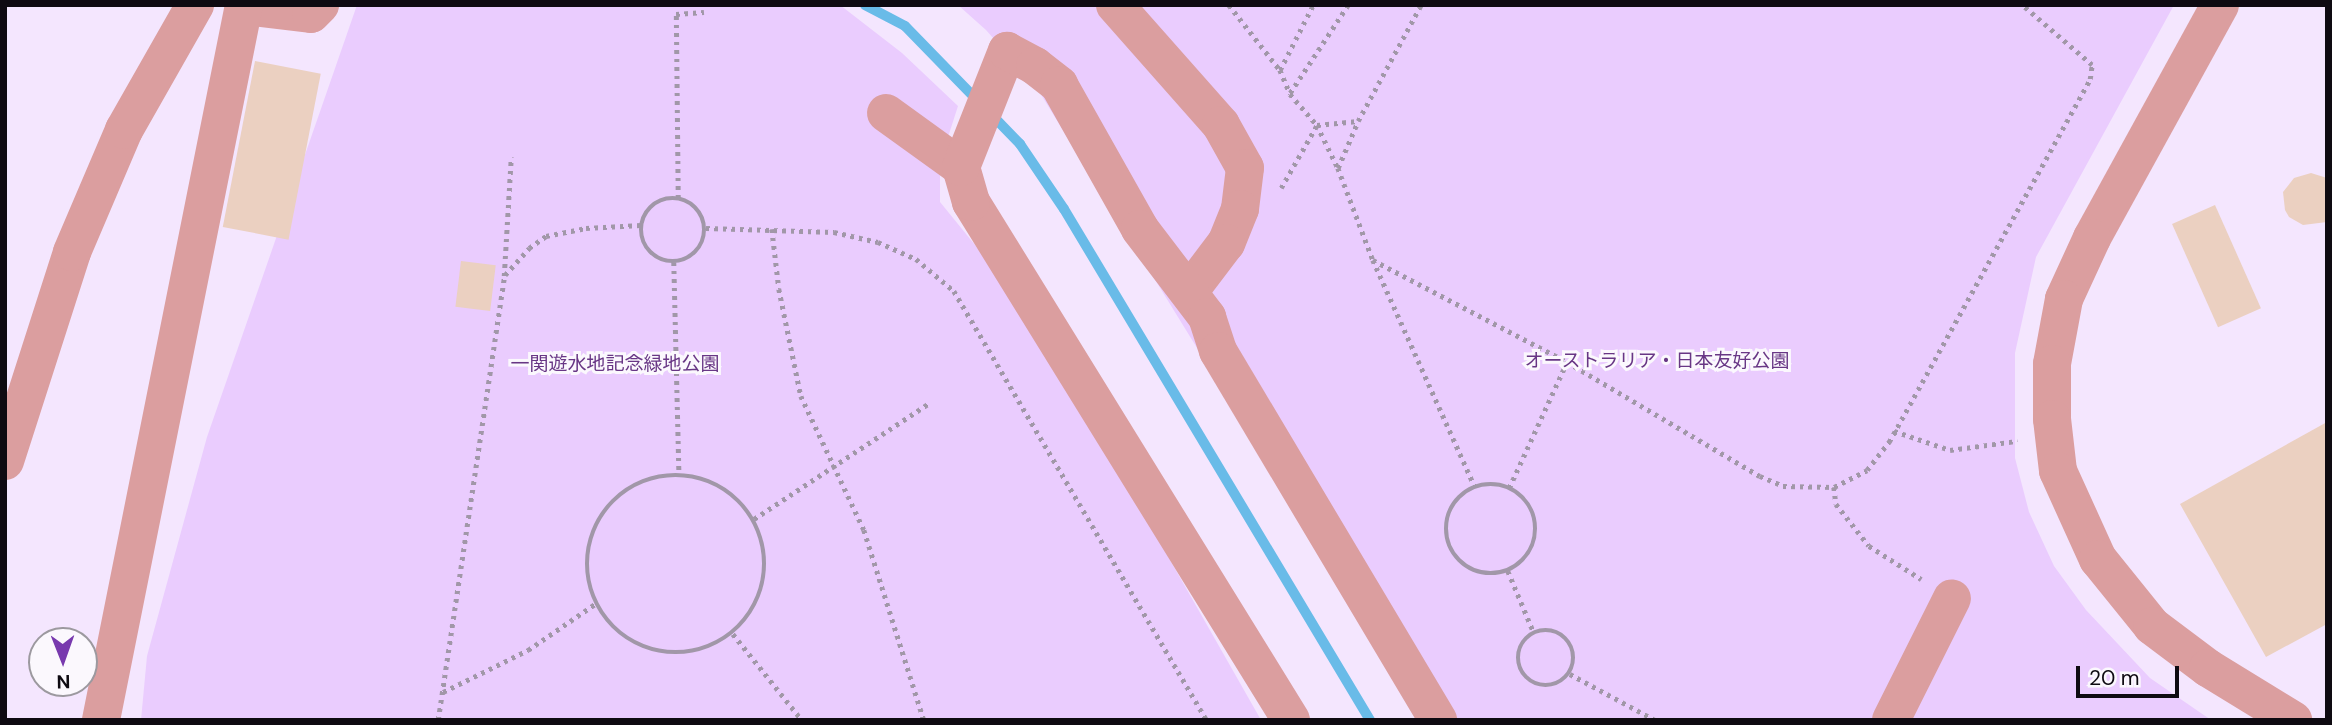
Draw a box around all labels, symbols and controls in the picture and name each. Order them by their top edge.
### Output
park label: オーストラリア・日本友好公園 [1524,350,1790,372]
park label: 一関遊水地記念緑地公園 [511,353,719,375]
north arrow [28,627,98,697]
scale bar [2080,652,2183,696]
text: 20 m [2089,664,2140,692]
text: N [56,669,70,694]

